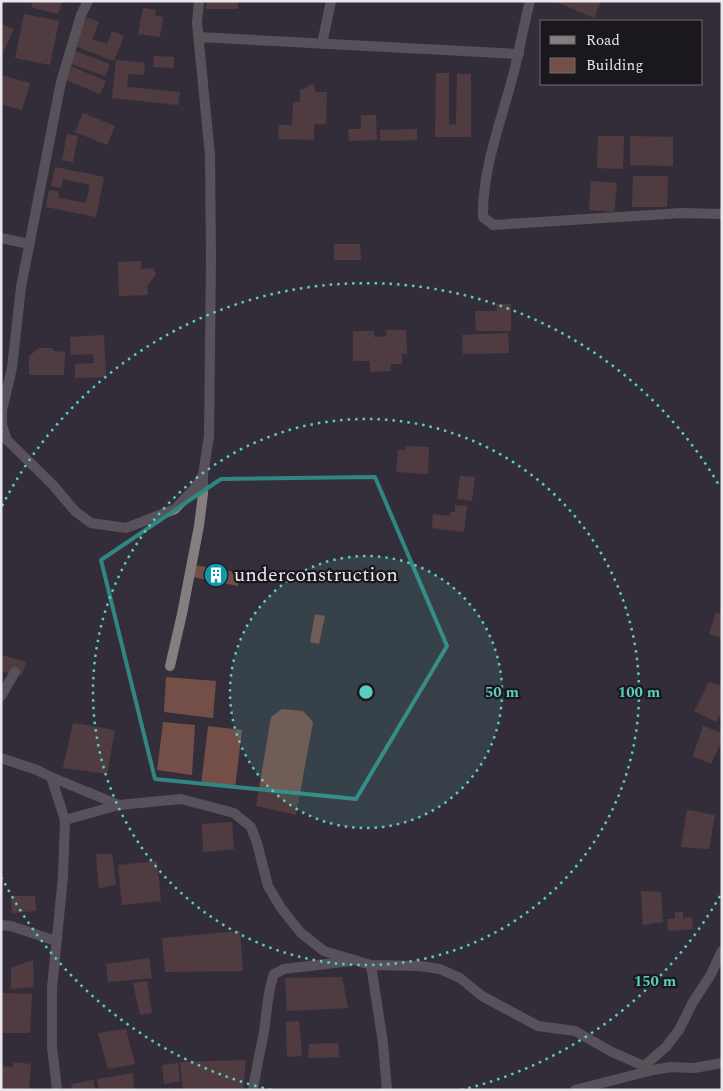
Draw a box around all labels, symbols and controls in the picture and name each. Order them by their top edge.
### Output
legend [540,20,703,85]
text: Road [586,29,620,52]
text: Building [586,54,643,77]
place label: underconstruction [234,560,398,590]
building icon: underconstruction [203,562,229,588]
text: 50 m [485,681,520,704]
text: 100 m [618,681,661,704]
centre of rings [357,683,375,701]
text: 150 m [634,970,677,993]

